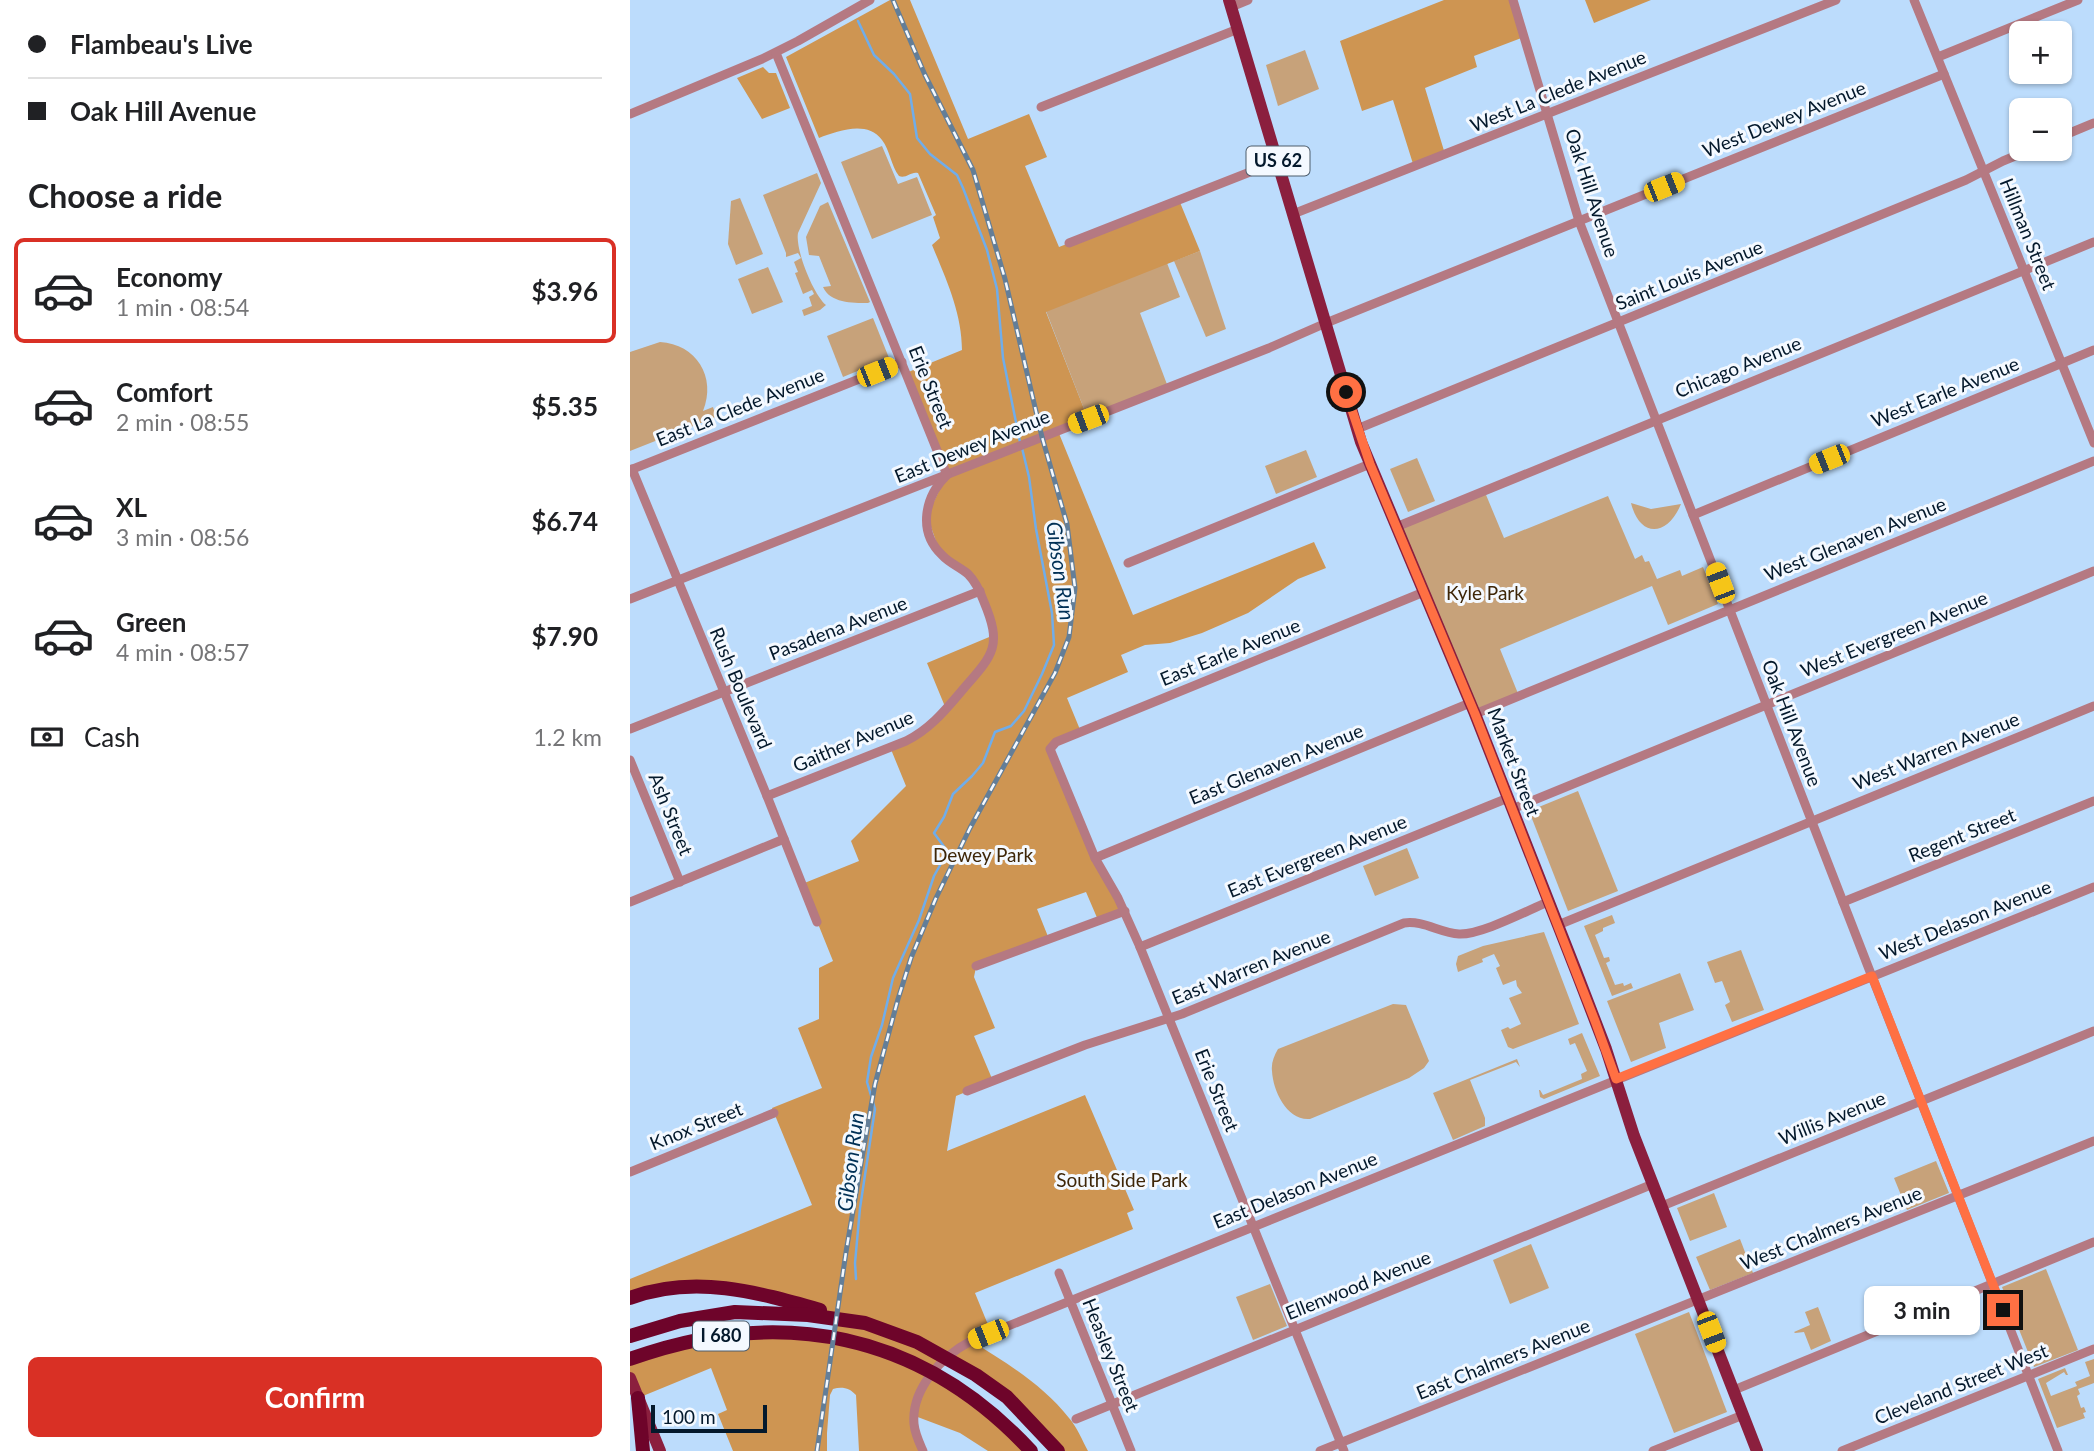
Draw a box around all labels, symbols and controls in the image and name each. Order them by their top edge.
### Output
map controls [2009,21,2072,161]
button: + [2009,21,2072,84]
text: Flambeau's Live [70,28,253,60]
street label: West La Clede Avenue [1467,45,1649,136]
street label: West Dewey Avenue [1699,75,1869,162]
text: Oak Hill Avenue [70,95,256,127]
button: − [2009,98,2072,161]
street label: Oak Hill Avenue [1561,126,1624,260]
road number: US 62 [1246,146,1310,176]
car [1641,169,1688,205]
street label: Hillman Street [1996,175,2061,293]
text: Choose a ride [28,176,222,215]
street label: Saint Louis Avenue [1612,235,1766,315]
icon: car [32,259,95,322]
text: Economy [116,261,222,293]
text: $3.96 [532,275,598,307]
text: 1 min · 08:54 [116,293,249,321]
street label: Chicago Avenue [1671,331,1804,402]
street label: Erie Street [904,342,959,432]
street label: West Earle Avenue [1868,351,2022,432]
car [854,354,901,390]
street label: East La Clede Avenue [652,362,827,451]
icon: car [32,374,95,437]
text: Comfort [116,376,213,408]
route start [1330,376,1362,408]
text: $5.35 [532,390,598,422]
car [1065,402,1112,436]
street label: East Dewey Avenue [891,404,1053,487]
text: 2 min · 08:55 [116,408,249,436]
car [1806,441,1853,477]
icon: car [32,489,95,552]
text: XL [116,491,147,523]
street label: West Glenaven Avenue [1761,492,1949,586]
text: $6.74 [532,505,598,537]
water label: Gibson Run [1042,520,1081,622]
text: 3 min · 08:56 [116,523,249,551]
car [1703,560,1738,606]
park label: Kyle Park [1446,581,1524,604]
street label: West Evergreen Avenue [1797,585,1991,682]
street label: Pasadena Avenue [766,591,910,664]
icon: car [32,604,95,667]
text: Green [116,606,186,638]
street label: East Earle Avenue [1156,613,1303,690]
text: $7.90 [532,620,598,652]
street label: Rush Boulevard [706,624,777,752]
text: 4 min · 08:57 [116,638,249,666]
street label: Oak Hill Avenue [1758,656,1827,789]
street label: Market Street [1483,704,1546,820]
street label: Gaither Avenue [789,705,917,776]
street label: West Warren Avenue [1849,707,2022,794]
icon: cash [28,718,66,756]
street label: East Glenaven Avenue [1185,718,1366,809]
text: Cash [84,721,140,753]
text: 1.2 km [533,723,602,751]
street label: Ash Street [645,769,698,858]
street label: Regent Street [1905,803,2019,866]
street label: East Evergreen Avenue [1224,809,1410,902]
park label: Dewey Park [933,843,1033,866]
street label: West Delason Avenue [1875,874,2054,965]
street label: East Warren Avenue [1168,924,1334,1009]
street label: Erie Street [1190,1045,1245,1135]
street label: Willis Avenue [1775,1086,1889,1149]
street label: Knox Street [646,1096,746,1155]
water label: Gibson Run [831,1111,868,1213]
street label: East Delason Avenue [1209,1146,1380,1233]
park label: South Side Park [1056,1168,1188,1191]
street label: West Chalmers Avenue [1737,1181,1925,1274]
street label: Ellenwood Avenue [1282,1245,1434,1324]
callout: 3 min [1863,1286,1978,1334]
route end [1987,1294,2019,1326]
street label: Heasley Street [1078,1295,1145,1415]
text: 3 min [1893,1296,1951,1324]
car [1694,1309,1729,1355]
street label: East Chalmers Avenue [1413,1313,1593,1404]
car [965,1316,1012,1352]
road number: I 680 [693,1322,749,1350]
street label: Cleveland Street West [1871,1338,2051,1429]
button: Confirm [28,1357,602,1437]
scale bar [651,1402,766,1434]
text: 100 m [662,1405,716,1428]

